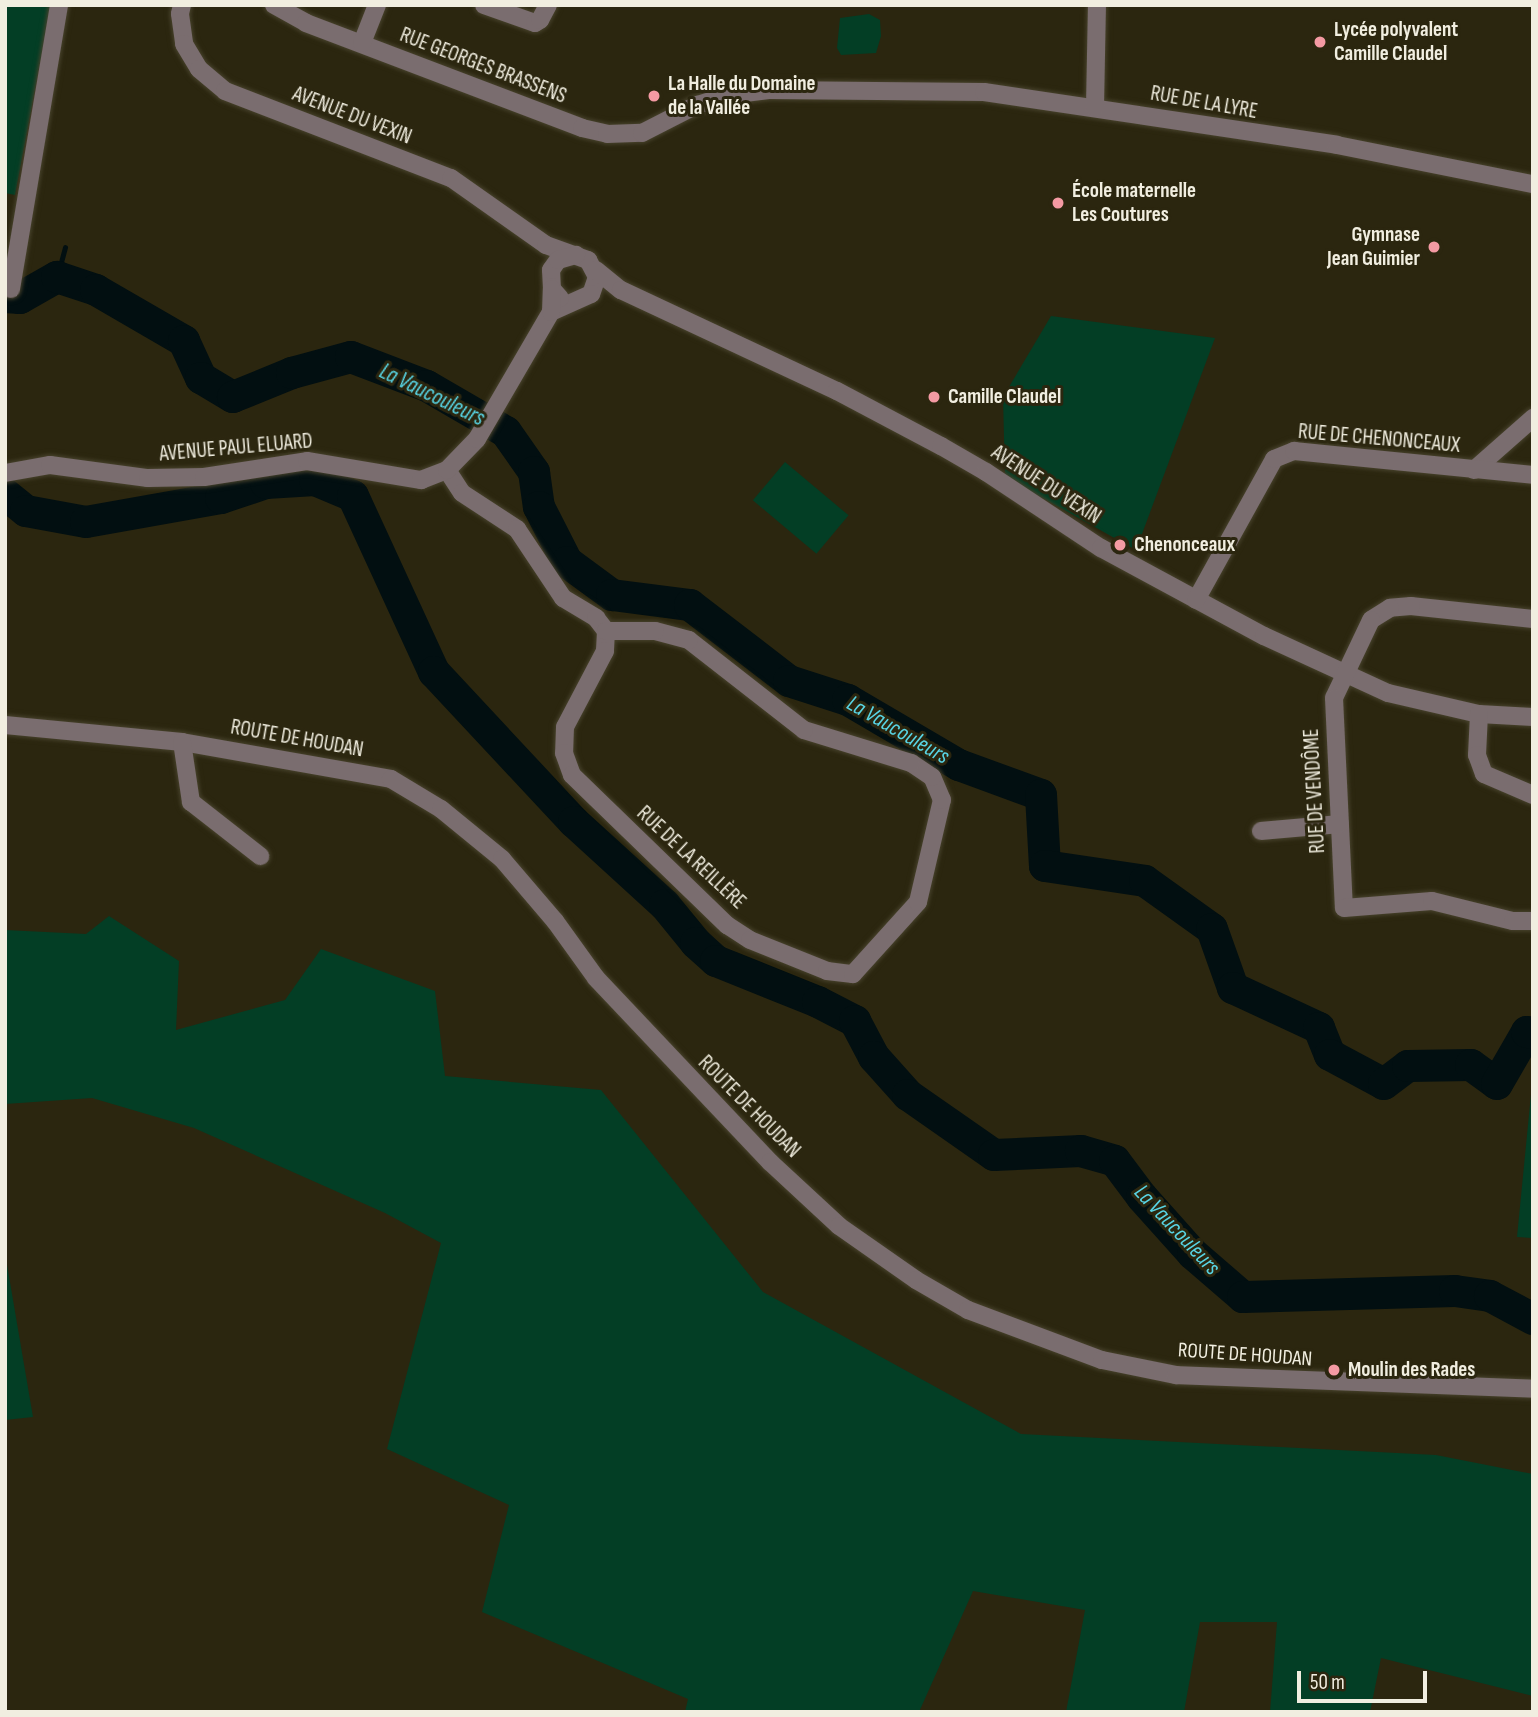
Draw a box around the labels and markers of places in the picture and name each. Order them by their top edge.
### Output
place label: Lycée polyvalent Camille Claudel [1334,17,1458,67]
marker: Lycée polyvalent Camille Claudel [1312,34,1328,50]
place label: La Halle du Domaine de la Vallée [668,71,816,121]
marker: La Halle du Domaine de la Vallée [646,88,662,104]
place label: École maternelle Les Coutures [1072,178,1196,228]
marker: École maternelle Les Coutures [1050,195,1066,211]
place label: Gymnase Jean Guimier [1327,222,1420,272]
marker: Gymnase Jean Guimier [1426,239,1442,255]
place label: Camille Claudel [948,384,1061,410]
marker: Camille Claudel [926,389,942,405]
place label: Chenonceaux [1134,532,1235,558]
marker: Chenonceaux [1112,537,1128,553]
place label: Moulin des Rades [1348,1357,1475,1383]
marker: Moulin des Rades [1326,1362,1342,1378]

